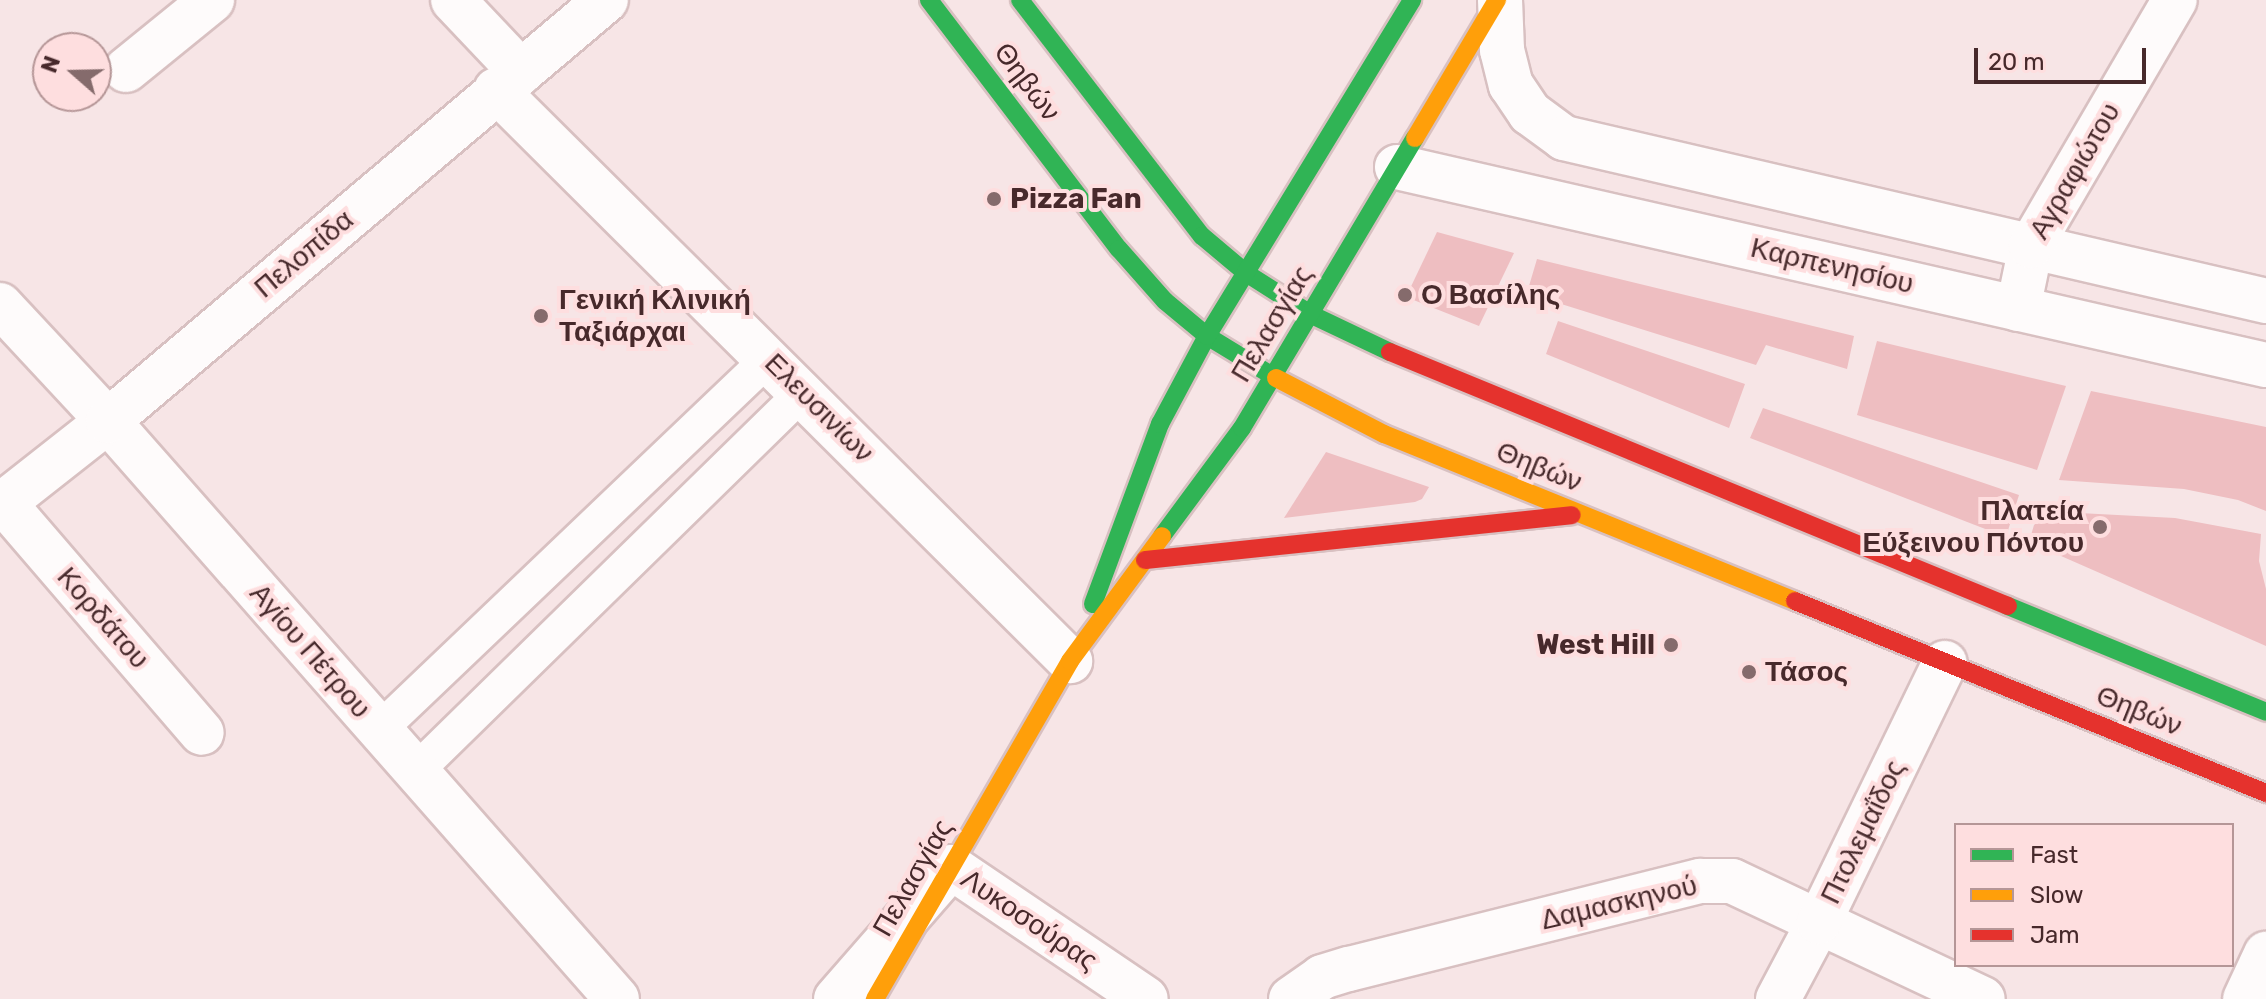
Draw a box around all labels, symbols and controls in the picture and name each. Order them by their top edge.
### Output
north arrow [32,32,112,112]
scale bar [1978,32,2150,82]
street label: Θηβών [987,36,1067,128]
text: 20 m [1988,48,2045,76]
text: N [35,52,66,76]
street label: Αγραφιώτου [2023,97,2127,245]
place label: Pizza Fan [1010,182,1142,216]
marker: Pizza Fan [985,190,1003,208]
street label: Πελοπίδα [248,203,360,305]
street label: Καρπενησίου [1747,231,1917,301]
street label: Πελασγίας [1224,260,1320,388]
place label: Ο Βασίλης [1421,278,1560,312]
place label: Γενική Κλινική Ταξιάρχαι [559,283,751,349]
marker: Ο Βασίλης [1396,286,1414,304]
marker: Γενική Κλινική Ταξιάρχαι [530,305,552,327]
street label: Ελευσινίων [758,347,880,469]
street label: Θηβών [1491,435,1587,499]
place label: Πλατεία Εύξεινου Πόντου [1863,494,2084,560]
marker: Πλατεία Εύξεινου Πόντου [2091,518,2109,536]
street label: Κορδάτου [50,561,156,675]
street label: Αγίου Πέτρου [243,577,377,725]
place label: West Hill [1536,628,1655,662]
marker: West Hill [1662,636,1680,654]
place label: Τάσος [1765,655,1848,689]
marker: Τάσος [1740,663,1758,681]
street label: Θηβών [2091,679,2187,743]
street label: Πτολεμαΐδος [1814,755,1912,909]
street label: Πελασγίας [866,813,960,943]
legend [1954,823,2234,967]
text: Fast [2030,841,2078,869]
street label: Λυκοσούρας [955,862,1103,978]
street label: Δαμασκηνού [1538,869,1700,937]
text: Slow [2030,881,2083,909]
text: Jam [2030,921,2080,949]

